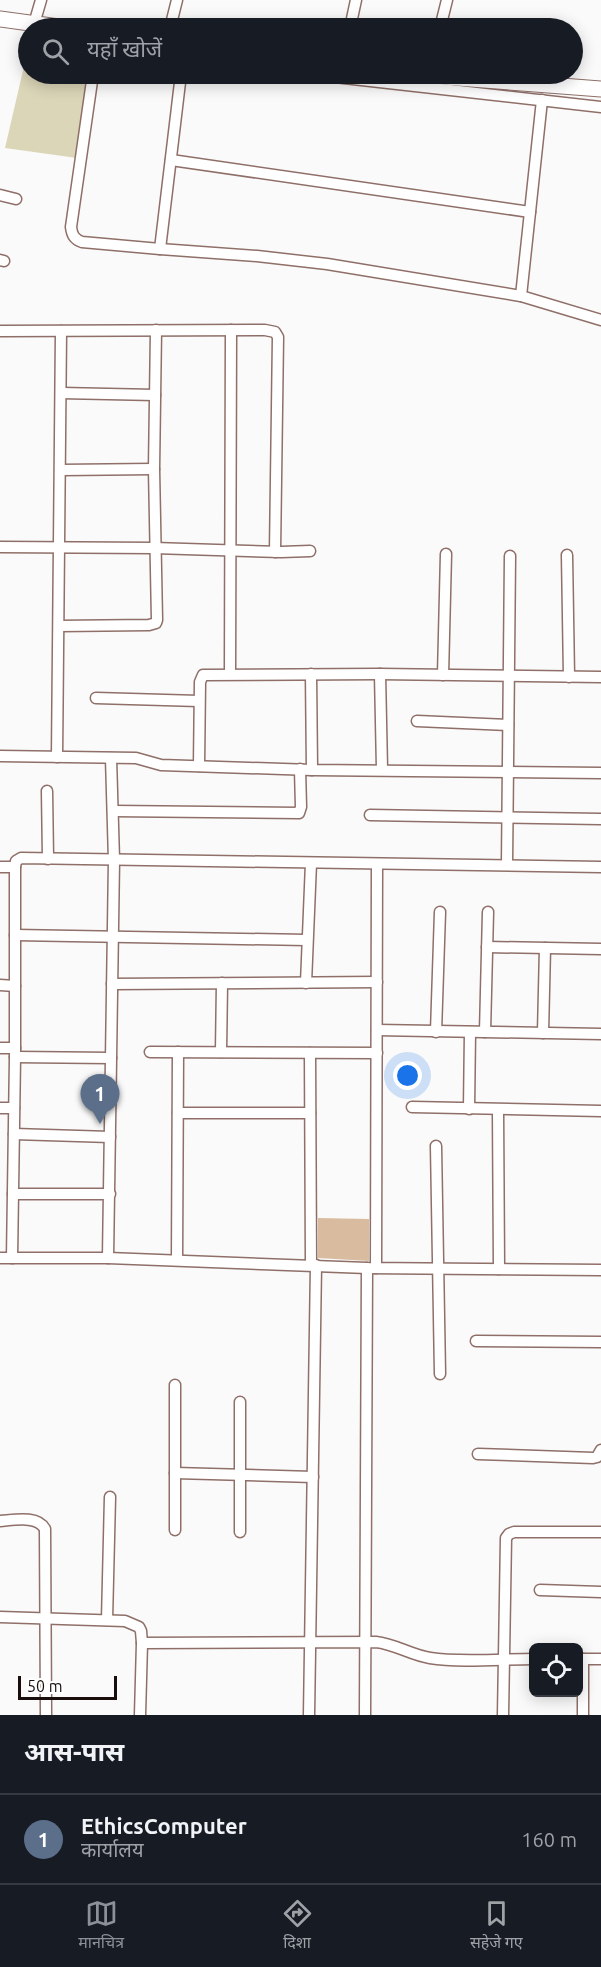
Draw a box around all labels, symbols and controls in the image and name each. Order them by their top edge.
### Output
search box [18,18,583,84]
icon: search [39,35,72,68]
text: यहाँ खोजें [87,36,162,61]
your location [393,1061,422,1090]
pin: 1 [80,1074,120,1124]
map controls [529,1643,583,1697]
button: locate [529,1643,583,1697]
scale bar [18,1673,117,1700]
text: 50 m [27,1677,63,1695]
text: आस-पास [24,1737,124,1766]
text: EthicsComputer [81,1813,247,1838]
text: 1 [38,1828,49,1851]
text: 160 m [521,1828,577,1851]
text: कार्यालय [81,1838,143,1861]
tab: मानचित्र [78,1897,124,1955]
tab: दिशा [281,1897,314,1955]
tab: सहेजे गए [470,1897,523,1955]

